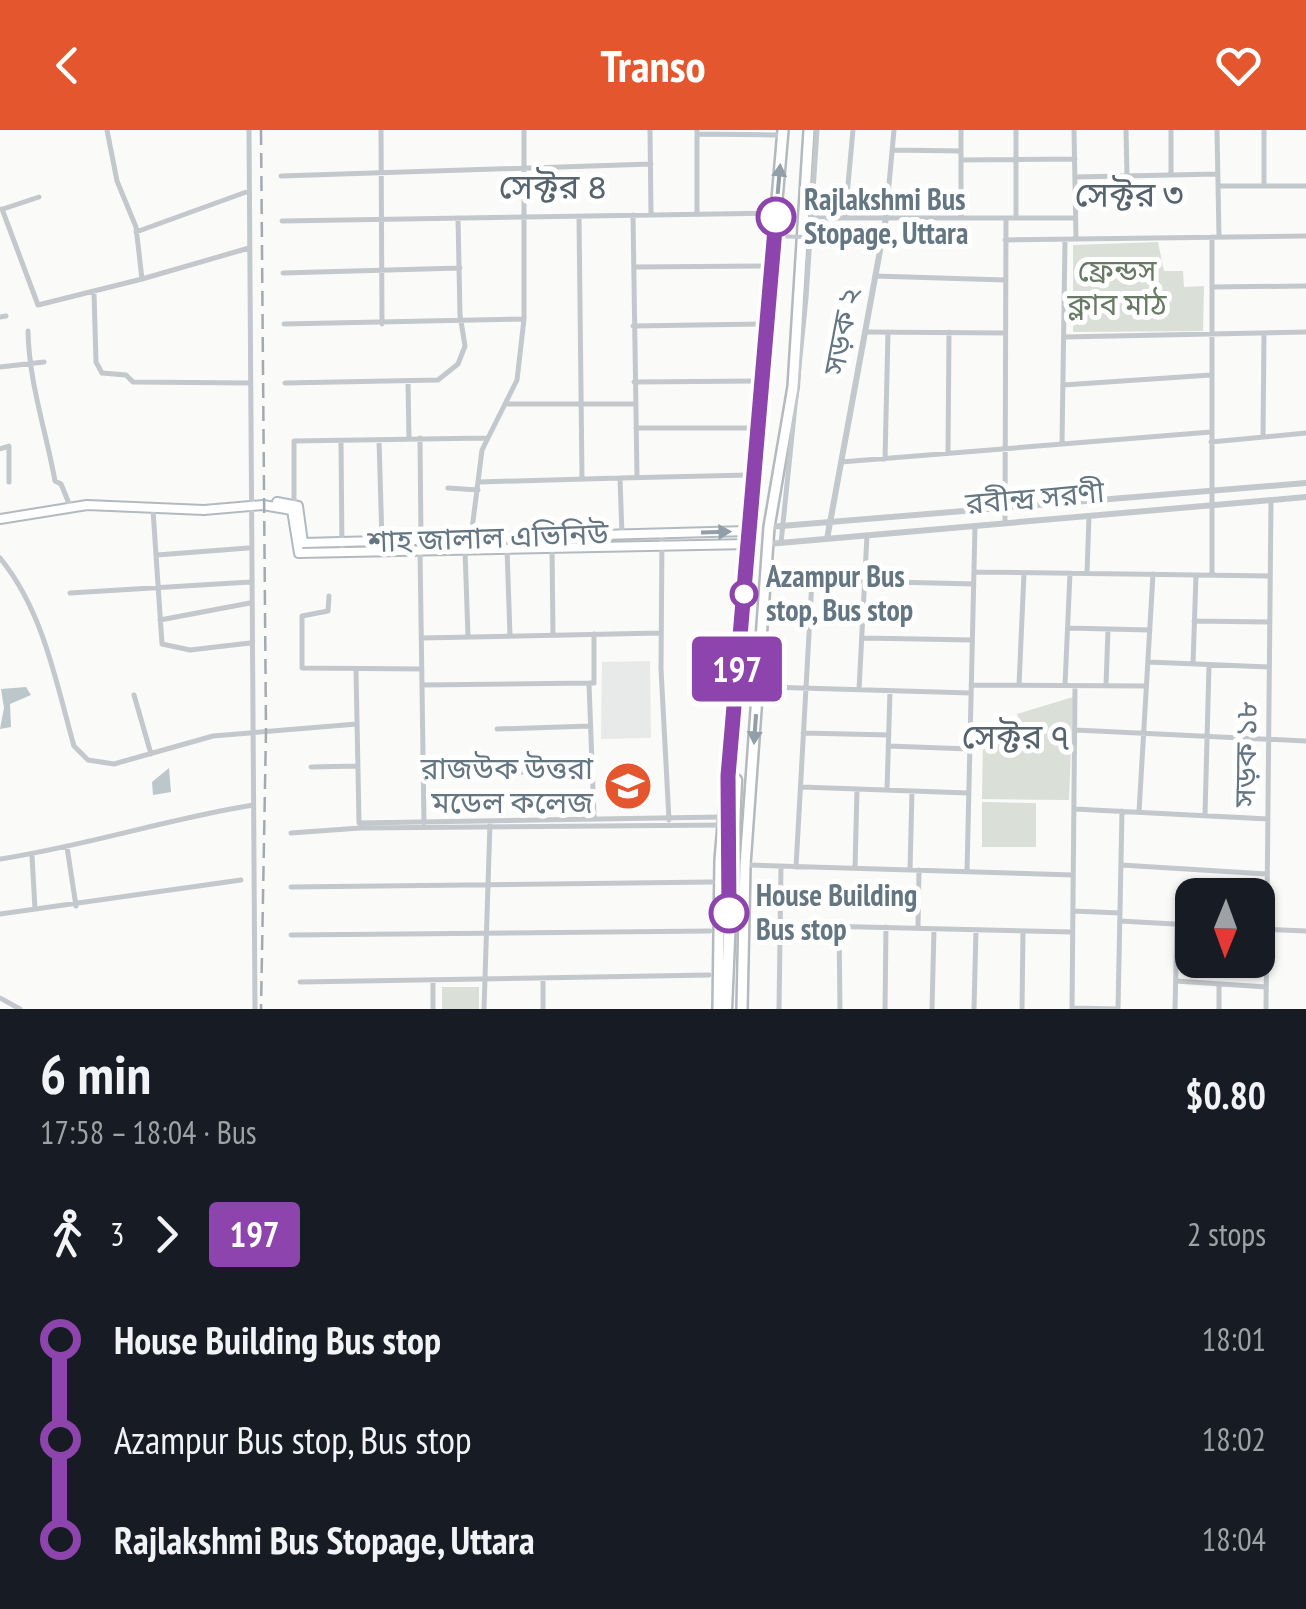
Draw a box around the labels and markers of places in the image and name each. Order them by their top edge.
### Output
place label: Rajlakshmi Bus Stopage, Uttara [804,179,968,252]
marker: Rajlakshmi Bus Stopage, Uttara [757,198,795,236]
place label: Azampur Bus stop, Bus stop [765,556,913,629]
marker: Azampur Bus stop, Bus stop [731,581,757,607]
place label: রাজউক উত্তরা মডেল কলেজ [420,748,594,821]
school or university icon: রাজউক উত্তরা মডেল কলেজ [602,760,654,812]
place label: House Building Bus stop [756,875,917,948]
marker: House Building Bus stop [710,894,748,932]

